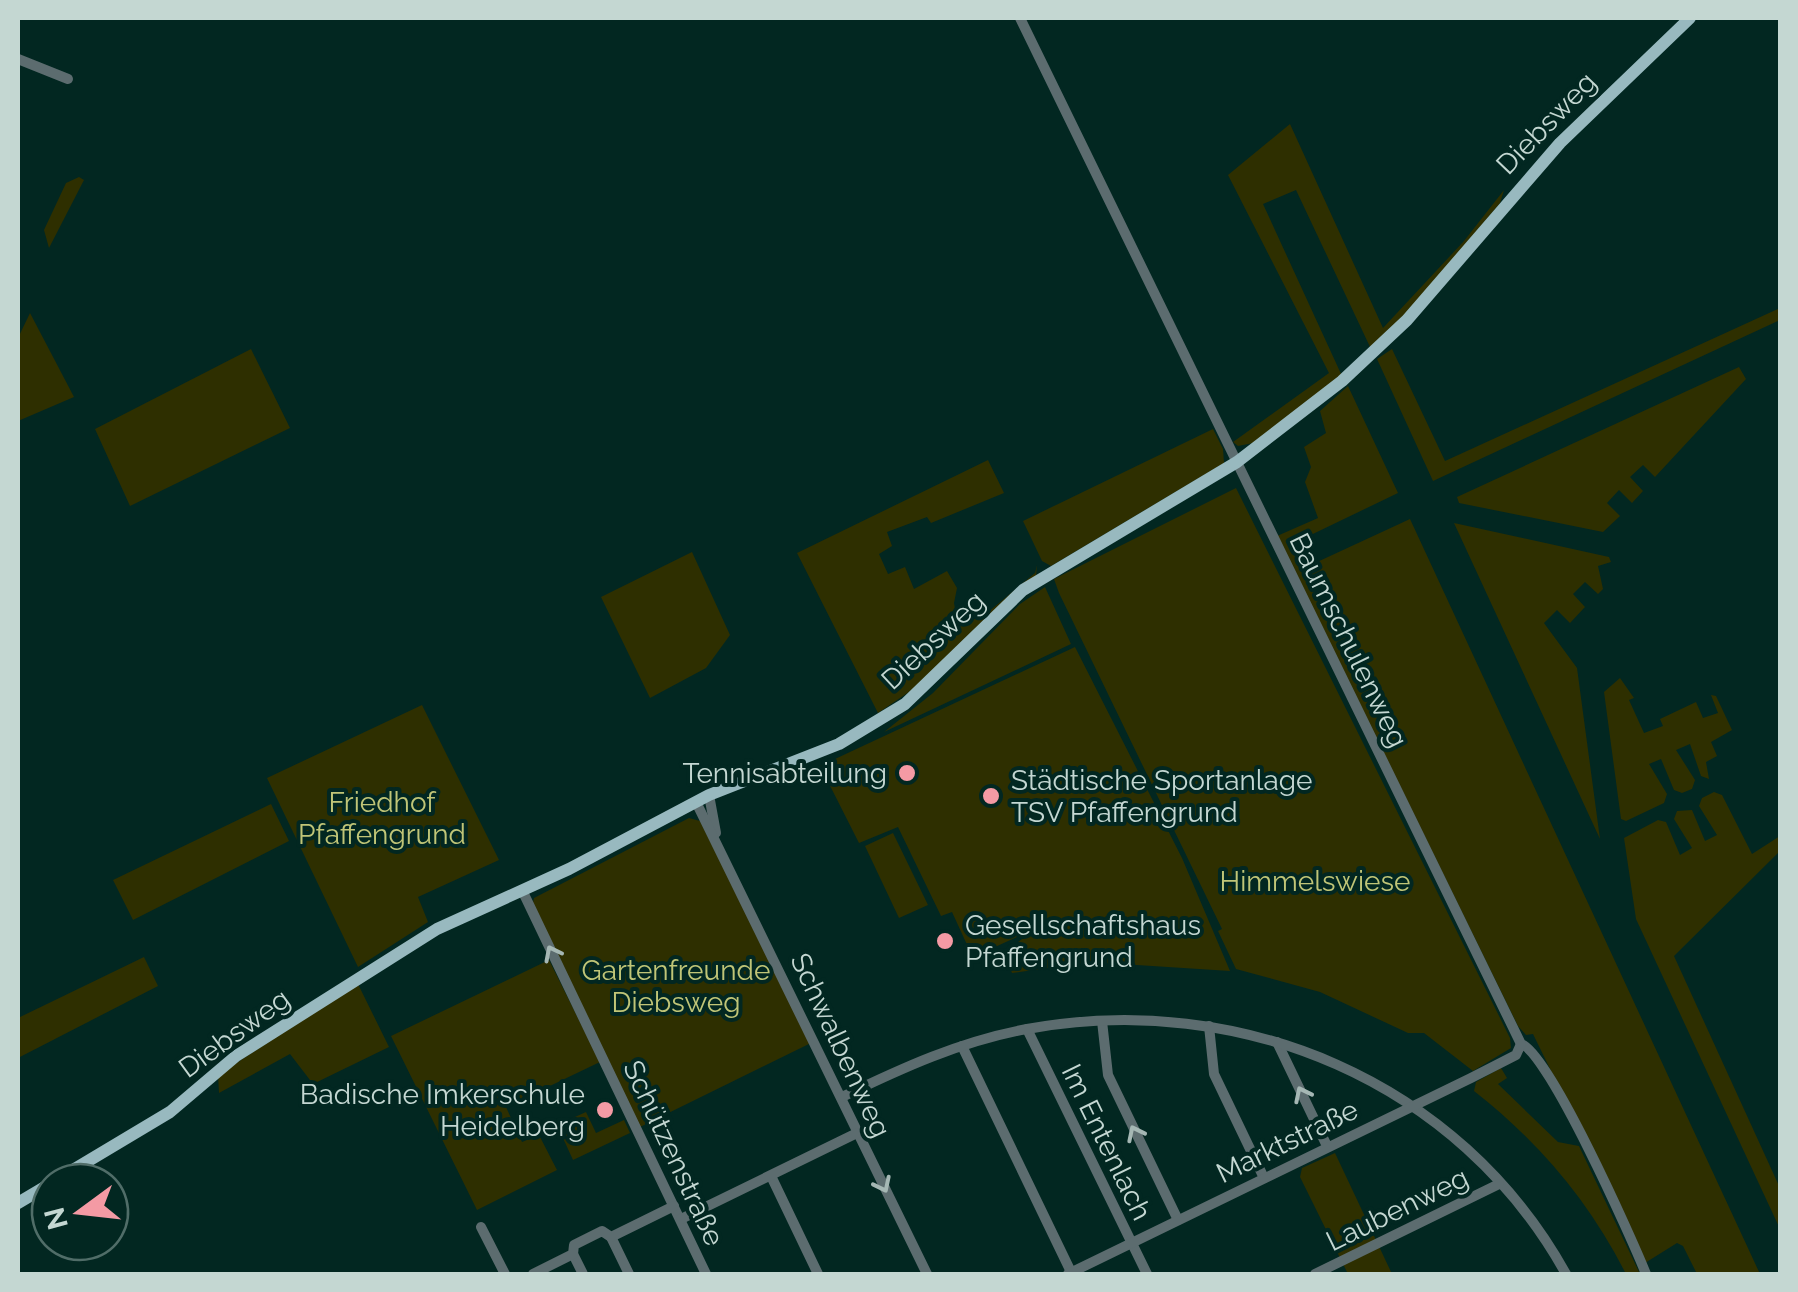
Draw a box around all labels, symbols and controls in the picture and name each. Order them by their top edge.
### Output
street label: Diebsweg [1490,65,1603,181]
street label: Baumschulenweg [1282,528,1415,753]
street label: Diebsweg [875,584,992,696]
place label: Tennisabteilung [682,757,887,790]
marker: Tennisabteilung [896,762,918,784]
place label: Städtische Sportanlage TSV Pfaffengrund [1011,764,1312,829]
marker: Städtische Sportanlage TSV Pfaffengrund [980,785,1002,807]
park label: Friedhof Pfaffengrund [298,786,466,851]
park label: Himmelswiese [1220,865,1410,898]
place label: Gesellschaftshaus Pfaffengrund [965,909,1201,974]
marker: Gesellschaftshaus Pfaffengrund [934,930,956,952]
one-way arrow [545,945,564,963]
street label: Schwalbenweg [783,948,898,1143]
park label: Gartenfreunde Diebsweg [582,954,770,1019]
street label: Diebsweg [172,982,296,1085]
street label: Schützenstraße [616,1055,731,1251]
street label: Im Entenlach [1055,1059,1159,1226]
place label: Badische Imkerschule Heidelberg [300,1078,585,1143]
one-way arrow [1295,1087,1314,1105]
street label: Marktstraße [1211,1093,1363,1190]
marker: Badische Imkerschule Heidelberg [594,1099,616,1121]
one-way arrow [1128,1125,1148,1143]
street label: Laubenweg [1321,1161,1474,1258]
north arrow [30,1162,130,1262]
one-way arrow [871,1175,890,1193]
text: N [38,1204,75,1233]

